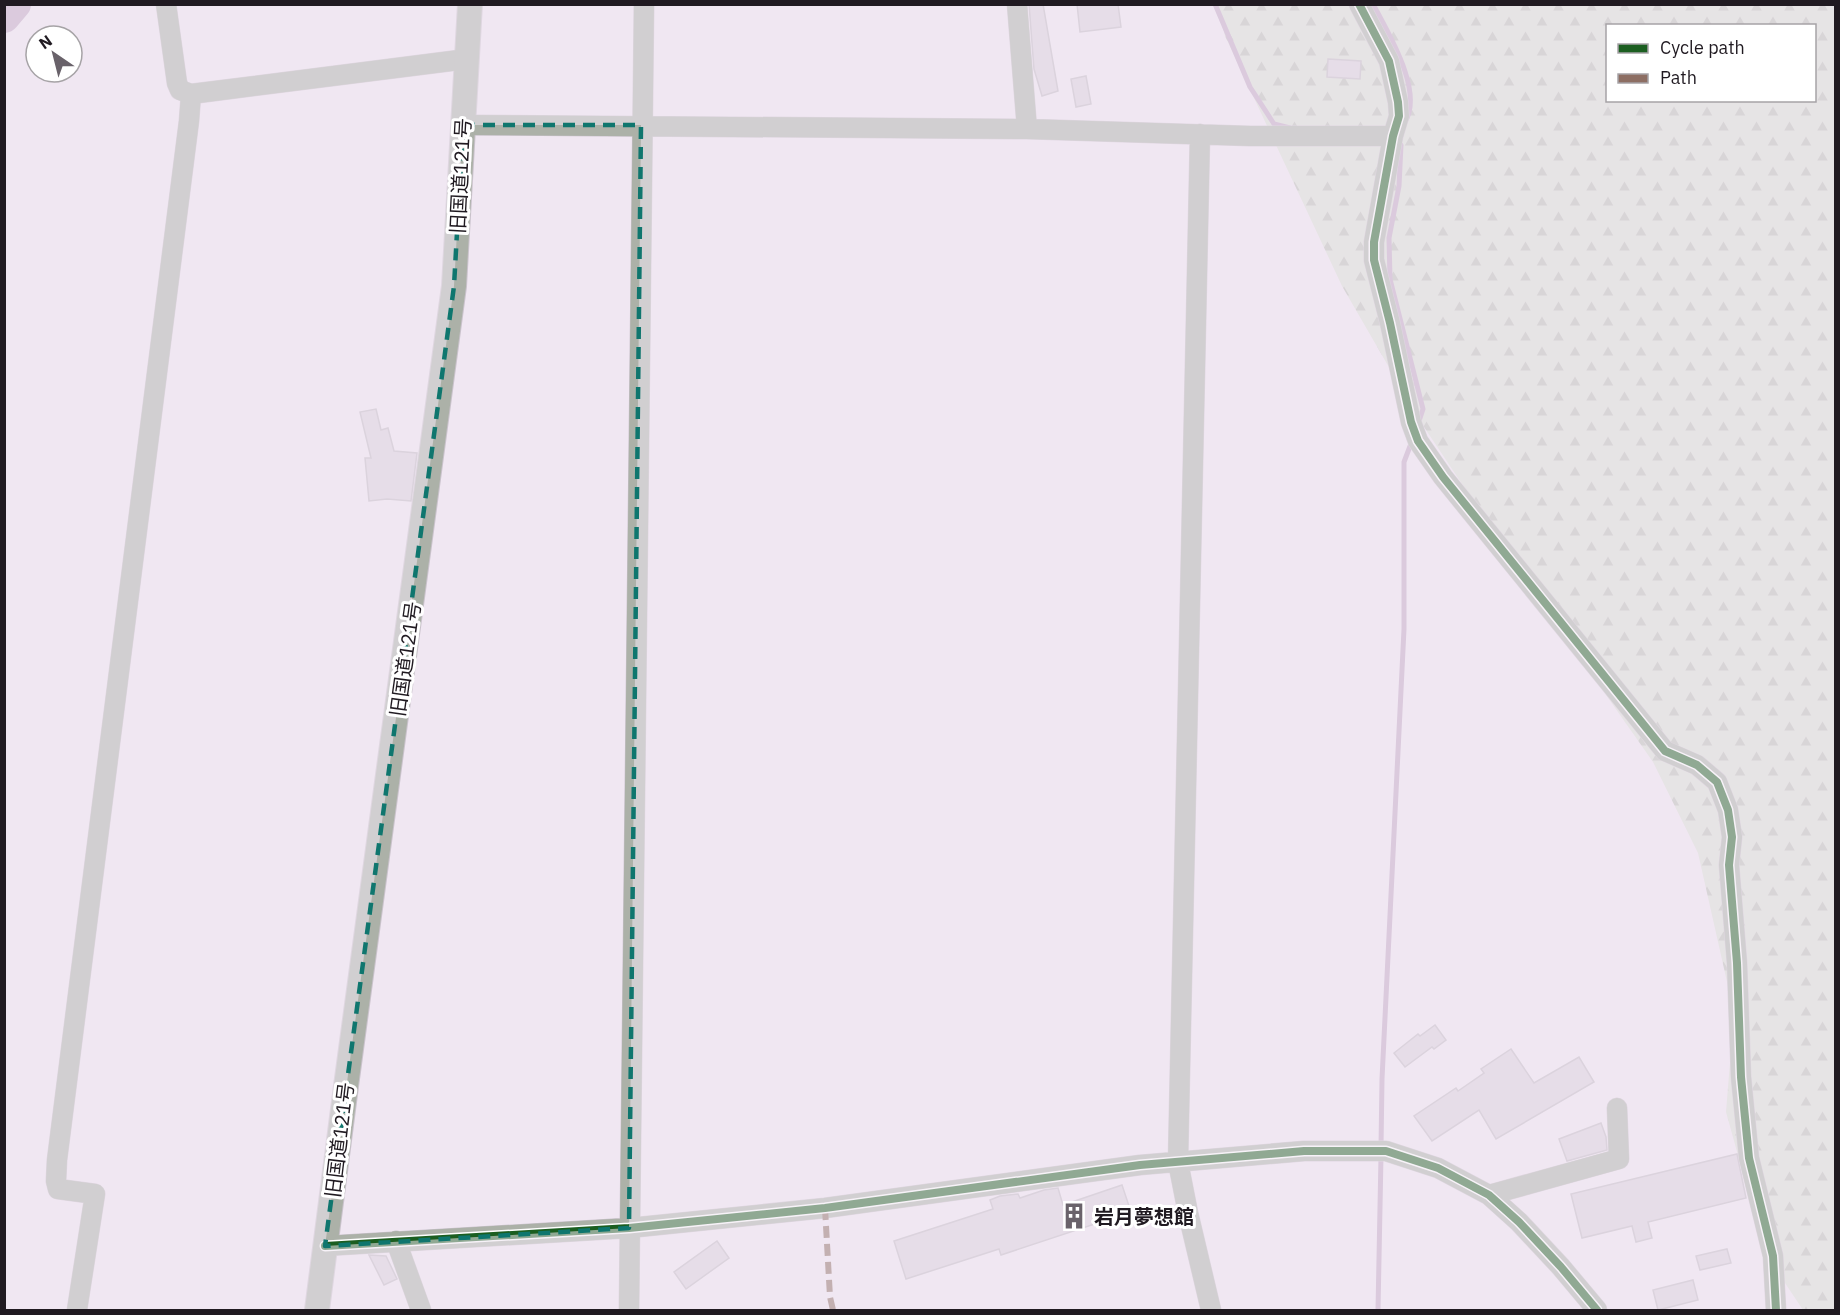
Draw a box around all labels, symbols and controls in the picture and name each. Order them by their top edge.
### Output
north arrow [24,24,84,84]
legend [1606,24,1816,102]
text: N [35,30,56,53]
text: Cycle path [1660,36,1745,59]
text: Path [1660,66,1697,89]
street label: 旧国道121号 [443,117,477,235]
street label: 旧国道121号 [384,600,426,718]
street label: 旧国道121号 [319,1081,359,1199]
building icon: 岩月夢想館 [1059,1201,1089,1231]
place label: 岩月夢想館 [1094,1203,1194,1230]

